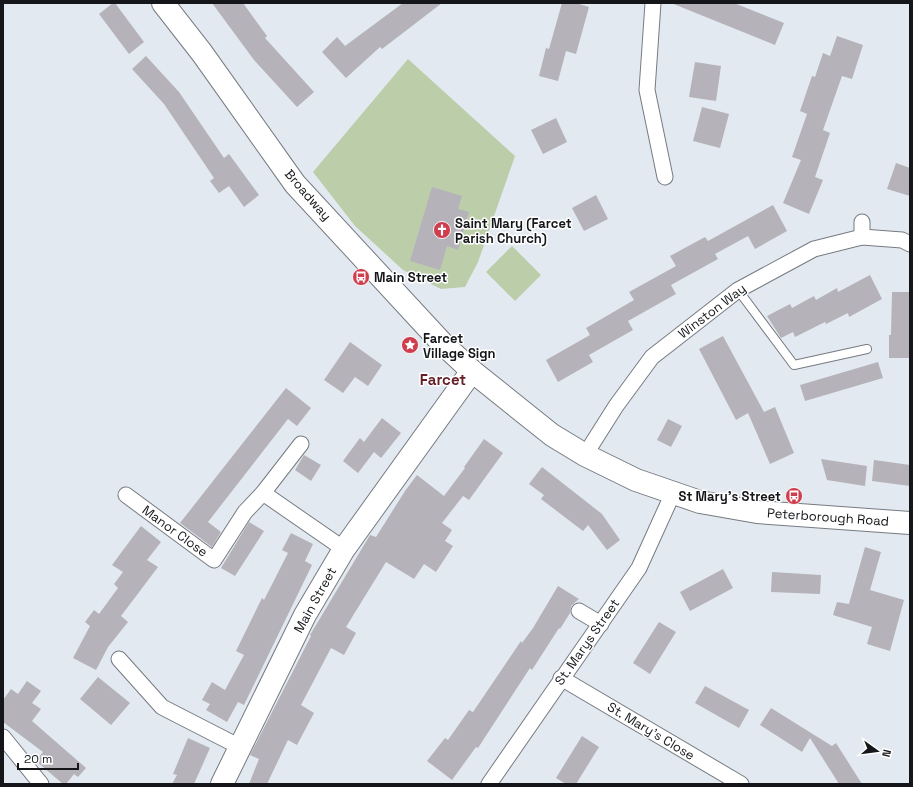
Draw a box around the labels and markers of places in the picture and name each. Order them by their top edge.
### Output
place label: Saint Mary (Farcet Parish Church) [455,215,572,247]
church icon: Saint Mary (Farcet Parish Church) [432,220,452,240]
bus stop icon: Main Street [351,267,371,287]
place label: Main Street [374,269,447,286]
place label: Farcet Village Sign [423,330,496,362]
place icon: Farcet Village Sign [400,335,420,355]
bus stop icon: St Mary's Street [784,486,804,506]
place label: St Mary's Street [679,488,781,505]

